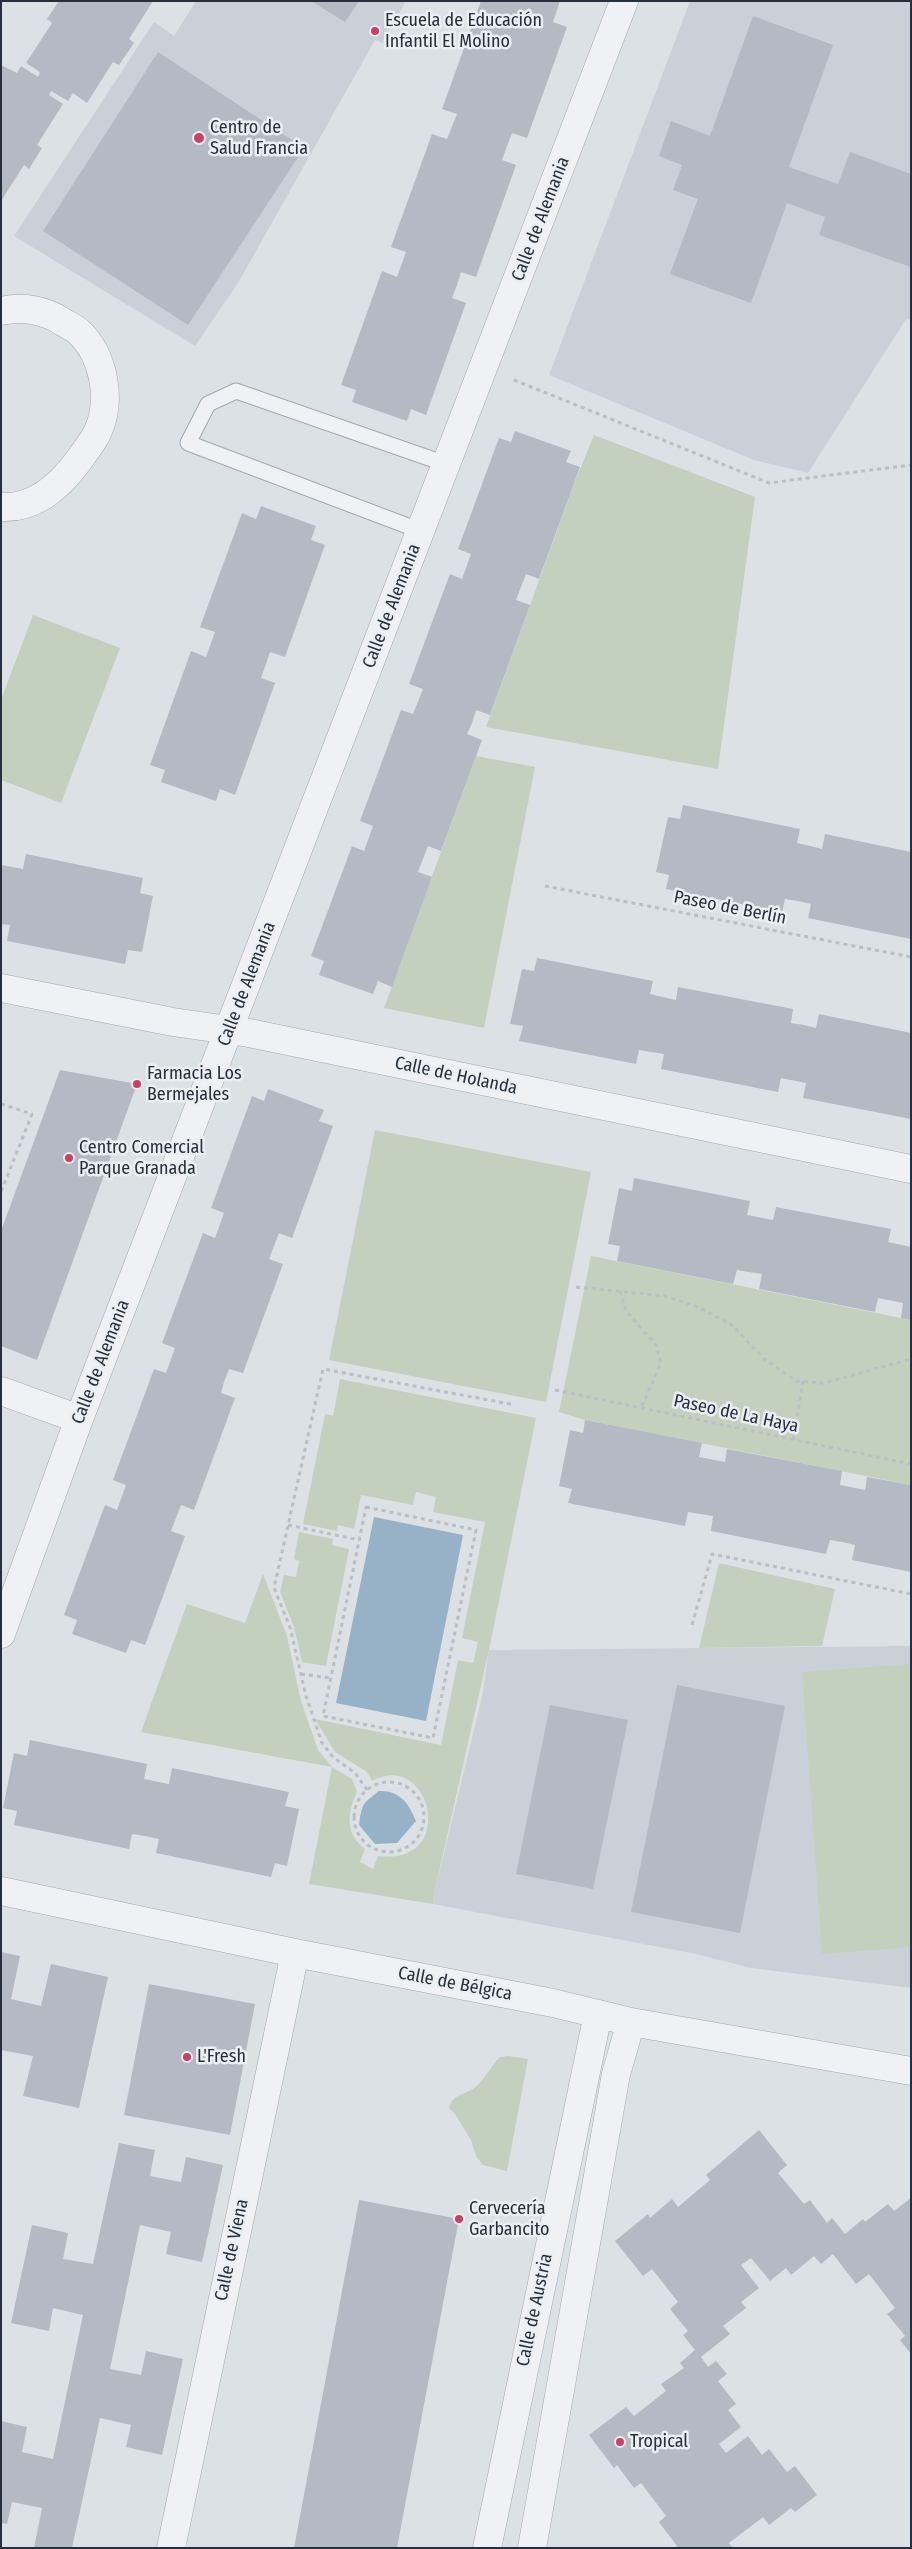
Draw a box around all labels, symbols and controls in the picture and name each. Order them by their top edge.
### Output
place label: Escuela de Educación Infantil El Molino [385,10,542,52]
marker: Escuela de Educación Infantil El Molino [369,25,381,37]
place label: Centro de Salud Francia [210,117,308,160]
marker: Centro de Salud Francia [192,131,206,145]
street label: Calle de Alemania [507,154,575,284]
street label: Calle de Alemania [358,541,426,671]
street label: Paseo de Berlín [672,887,788,929]
street label: Calle de Alemania [213,919,281,1049]
street label: Calle de Holanda [393,1052,519,1100]
place label: Farmacia Los Bermejales [147,1063,242,1106]
marker: Farmacia Los Bermejales [131,1078,143,1090]
place label: Centro Comercial Parque Granada [79,1137,204,1180]
marker: Centro Comercial Parque Granada [63,1152,75,1164]
street label: Calle de Alemania [67,1297,135,1427]
street label: Paseo de La Haya [672,1390,800,1438]
street label: Calle de Bélgica [396,1962,514,2006]
place label: L'Fresh [197,2046,246,2068]
marker: L'Fresh [181,2051,193,2063]
street label: Calle de Viena [211,2197,253,2303]
place label: Cervecería Garbancito [469,2198,549,2240]
marker: Cervecería Garbancito [453,2213,465,2225]
street label: Calle de Austria [512,2252,558,2368]
place label: Tropical [630,2431,688,2453]
marker: Tropical [614,2436,626,2448]

